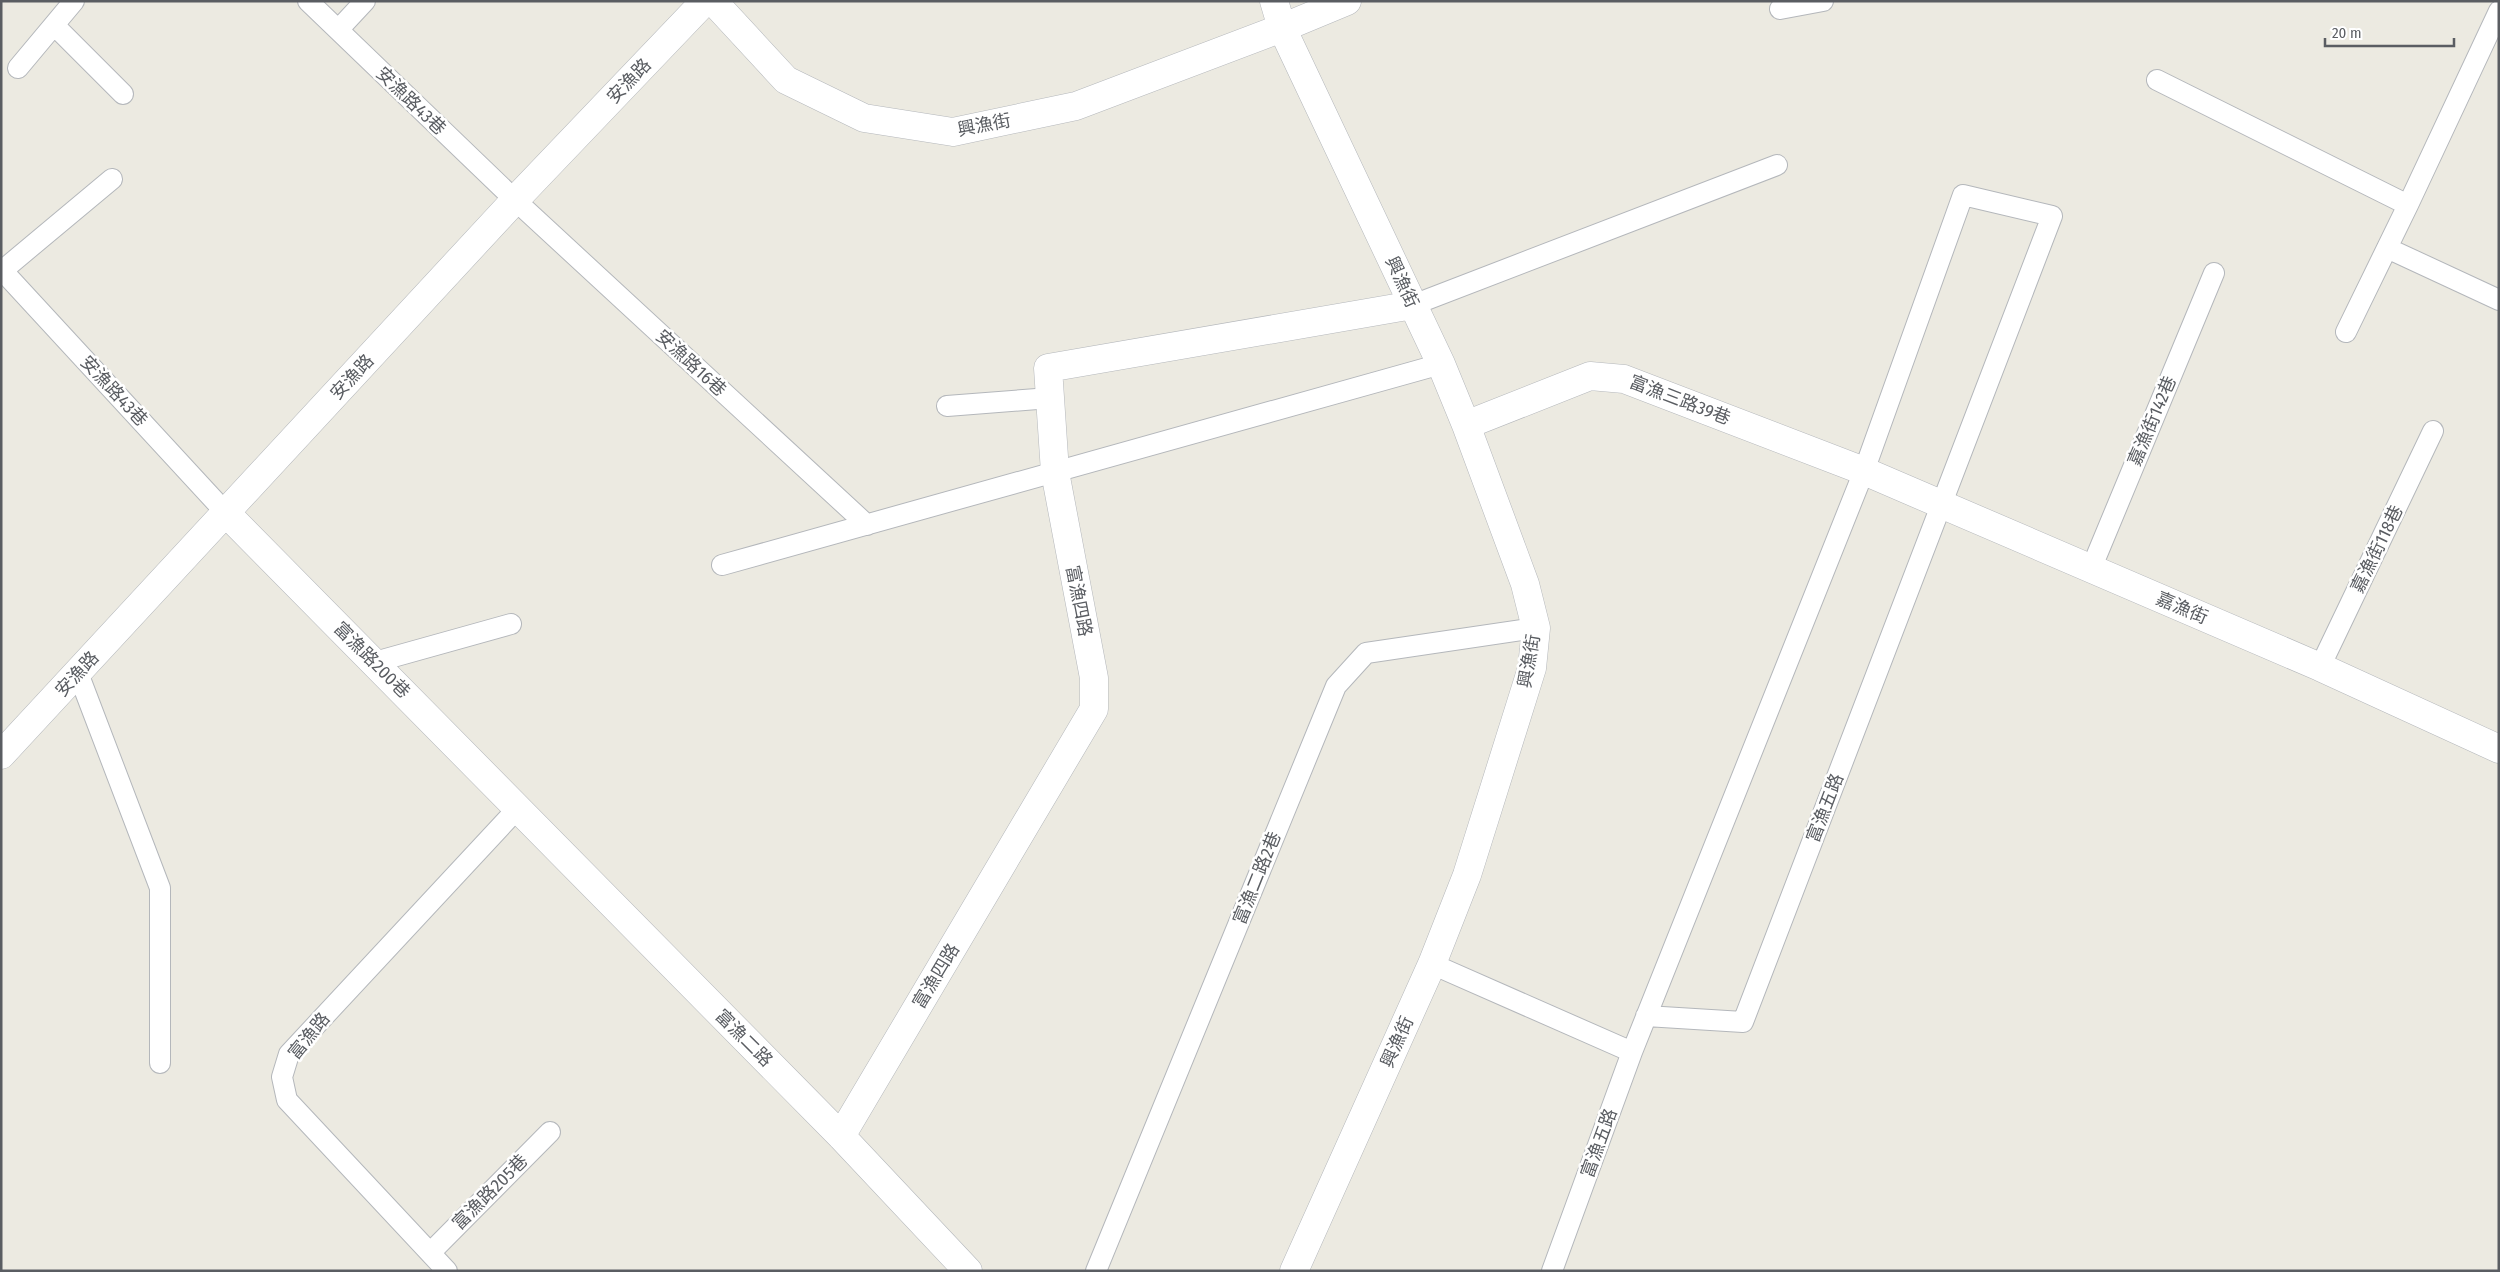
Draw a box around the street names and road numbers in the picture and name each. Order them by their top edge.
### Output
street label: 安漁路 [602,54,656,108]
street label: 安漁路43巷 [371,62,451,140]
street label: 興漁街 [955,109,1013,141]
street label: 興漁街 [1381,253,1423,311]
street label: 安漁路16巷 [651,325,731,401]
street label: 安漁路 [326,350,378,404]
street label: 安漁路43巷 [76,351,152,431]
street label: 富漁三路39巷 [1626,371,1734,429]
street label: 嘉漁街142巷 [2123,373,2181,469]
street label: 嘉漁街118巷 [2346,502,2408,596]
street label: 富漁四路 [1061,564,1097,638]
street label: 嘉漁街 [2153,587,2211,629]
street label: 富漁路200巷 [329,617,415,703]
street label: 興漁街 [1513,633,1545,689]
street label: 安漁路 [51,647,103,701]
street label: 富漁五路 [1802,770,1848,846]
street label: 富漁二路2巷 [1228,828,1286,928]
street label: 富漁四路 [908,939,964,1013]
street label: 富漁二路 [711,1005,777,1071]
street label: 富漁路 [283,1008,335,1064]
street label: 興漁街 [1376,1013,1418,1071]
street label: 富漁五路 [1576,1105,1622,1181]
street label: 富漁路205巷 [448,1150,532,1234]

